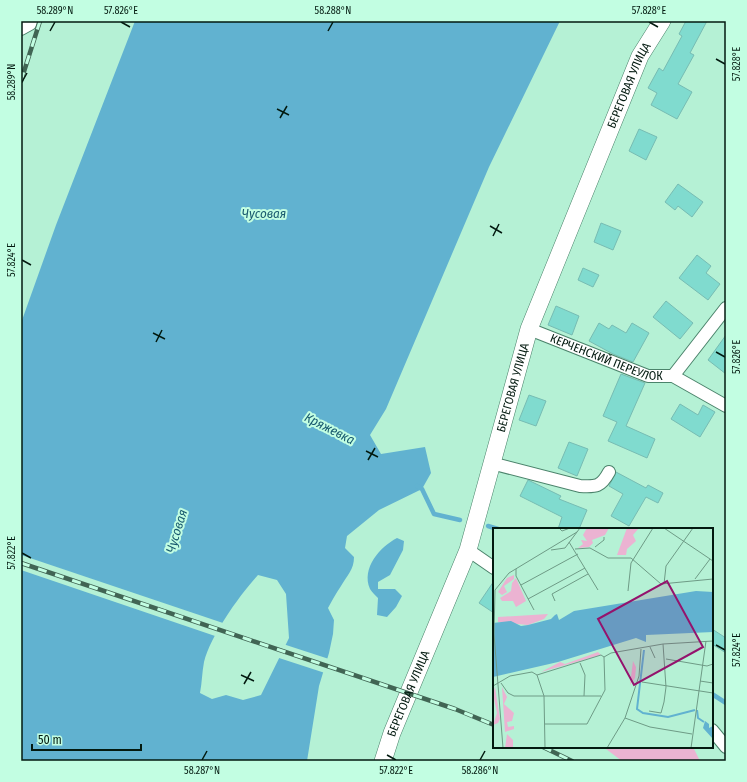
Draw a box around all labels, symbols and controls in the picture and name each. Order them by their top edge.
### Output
text: 58.289°N [37,5,73,17]
text: 57.826°E [104,5,138,17]
text: 58.288°N [315,5,351,17]
text: 57.828°E [632,5,666,17]
street label: БЕРЕГОВАЯ УЛИЦА [604,39,654,130]
text: 57.828°E [731,47,743,81]
text: 58.289°N [6,64,18,100]
water label: Чусовая [242,206,286,221]
text: 57.824°E [6,243,18,277]
street label: КЕРЧЕНСКИЙ ПЕРЕУЛОК [548,331,663,383]
text: 57.826°E [731,340,743,374]
street label: БЕРЕГОВАЯ УЛИЦА [494,341,532,434]
water label: Кряжевка [302,409,358,448]
water label: Чусовая [163,508,190,555]
inset map [493,528,713,748]
text: 57.822°E [6,536,18,570]
text: 57.824°E [731,633,743,667]
street label: БЕРЕГОВАЯ УЛИЦА [384,648,433,738]
scale bar [32,726,141,752]
text: 50 m [38,733,62,747]
text: 58.287°N [184,765,220,777]
text: 57.822°E [379,765,413,777]
text: 58.286°N [462,765,498,777]

